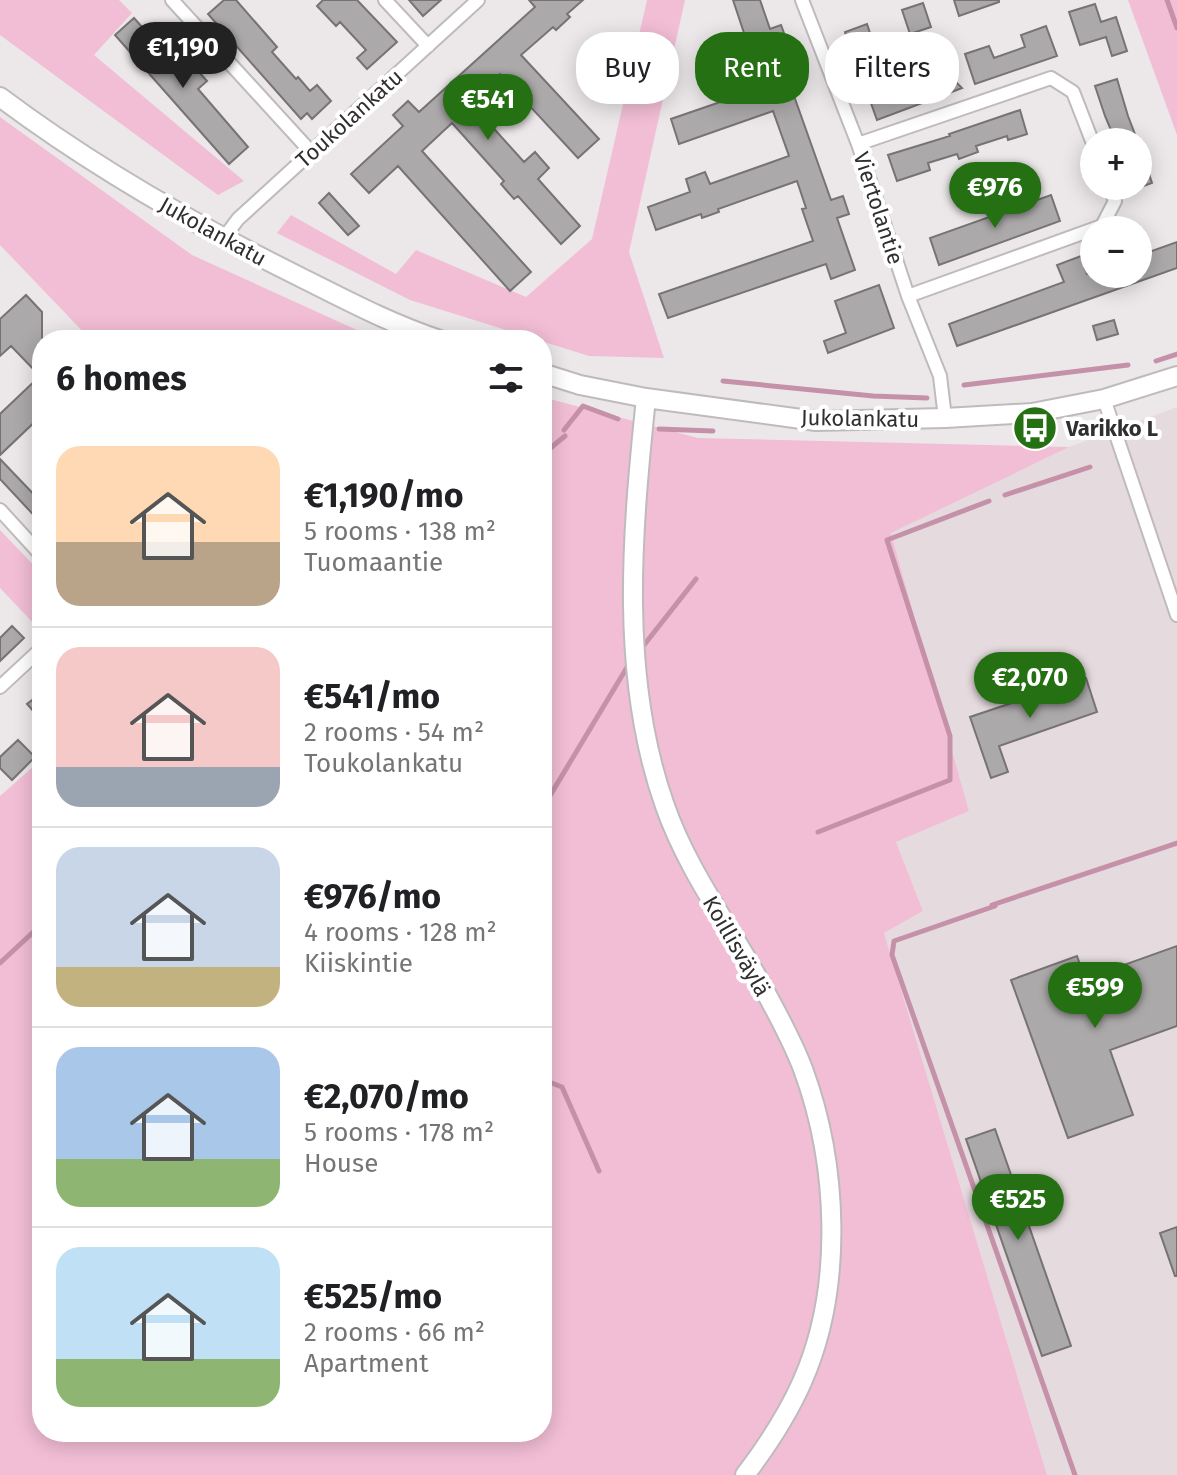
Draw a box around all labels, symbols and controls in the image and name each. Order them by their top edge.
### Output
pin: €1,190 [118,22,248,90]
text: €1,190 [147,32,219,63]
chip: Buy [576,32,679,104]
chip: Rent [695,32,809,104]
chip: Filters [825,32,959,104]
street label: Toukolankatu [290,63,408,173]
pin: €541 [441,74,535,142]
text: €541 [461,84,515,115]
map controls [1080,128,1152,288]
button: + [1080,128,1152,200]
street label: Viertolantie [848,148,909,268]
pin: €976 [948,162,1042,230]
text: €976 [967,172,1023,203]
street label: Jukolankatu [154,191,271,272]
button: − [1080,216,1152,288]
icon: filters [484,356,528,400]
text: 6 homes [56,358,187,399]
street label: Jukolankatu [801,404,919,433]
bus stop icon: Varikko L [1011,404,1059,452]
place label: Varikko L [1065,415,1158,442]
text: €1,190/mo [304,475,464,516]
icon: home [120,478,216,574]
text: 5 rooms · 138 m² [304,516,496,547]
text: Tuomaantie [304,547,443,578]
pin: €2,070 [965,652,1095,720]
text: €2,070 [992,662,1068,693]
text: €541/mo [304,676,440,717]
icon: home [120,679,216,775]
text: 2 rooms · 54 m² [304,717,484,748]
text: Toukolankatu [304,748,463,779]
text: €976/mo [304,876,441,917]
icon: home [120,879,216,975]
street label: Koillisväylä [697,891,776,1001]
text: 4 rooms · 128 m² [304,917,497,948]
text: Kiiskintie [304,948,413,979]
pin: €599 [1048,962,1142,1030]
text: €599 [1066,972,1124,1003]
text: €2,070/mo [304,1076,469,1117]
icon: home [120,1079,216,1175]
text: 5 rooms · 178 m² [304,1117,494,1148]
text: House [304,1148,378,1179]
pin: €525 [971,1174,1065,1242]
text: €525 [990,1184,1046,1215]
text: €525/mo [304,1276,442,1317]
icon: home [120,1279,216,1375]
text: 2 rooms · 66 m² [304,1317,485,1348]
text: Apartment [304,1348,429,1379]

